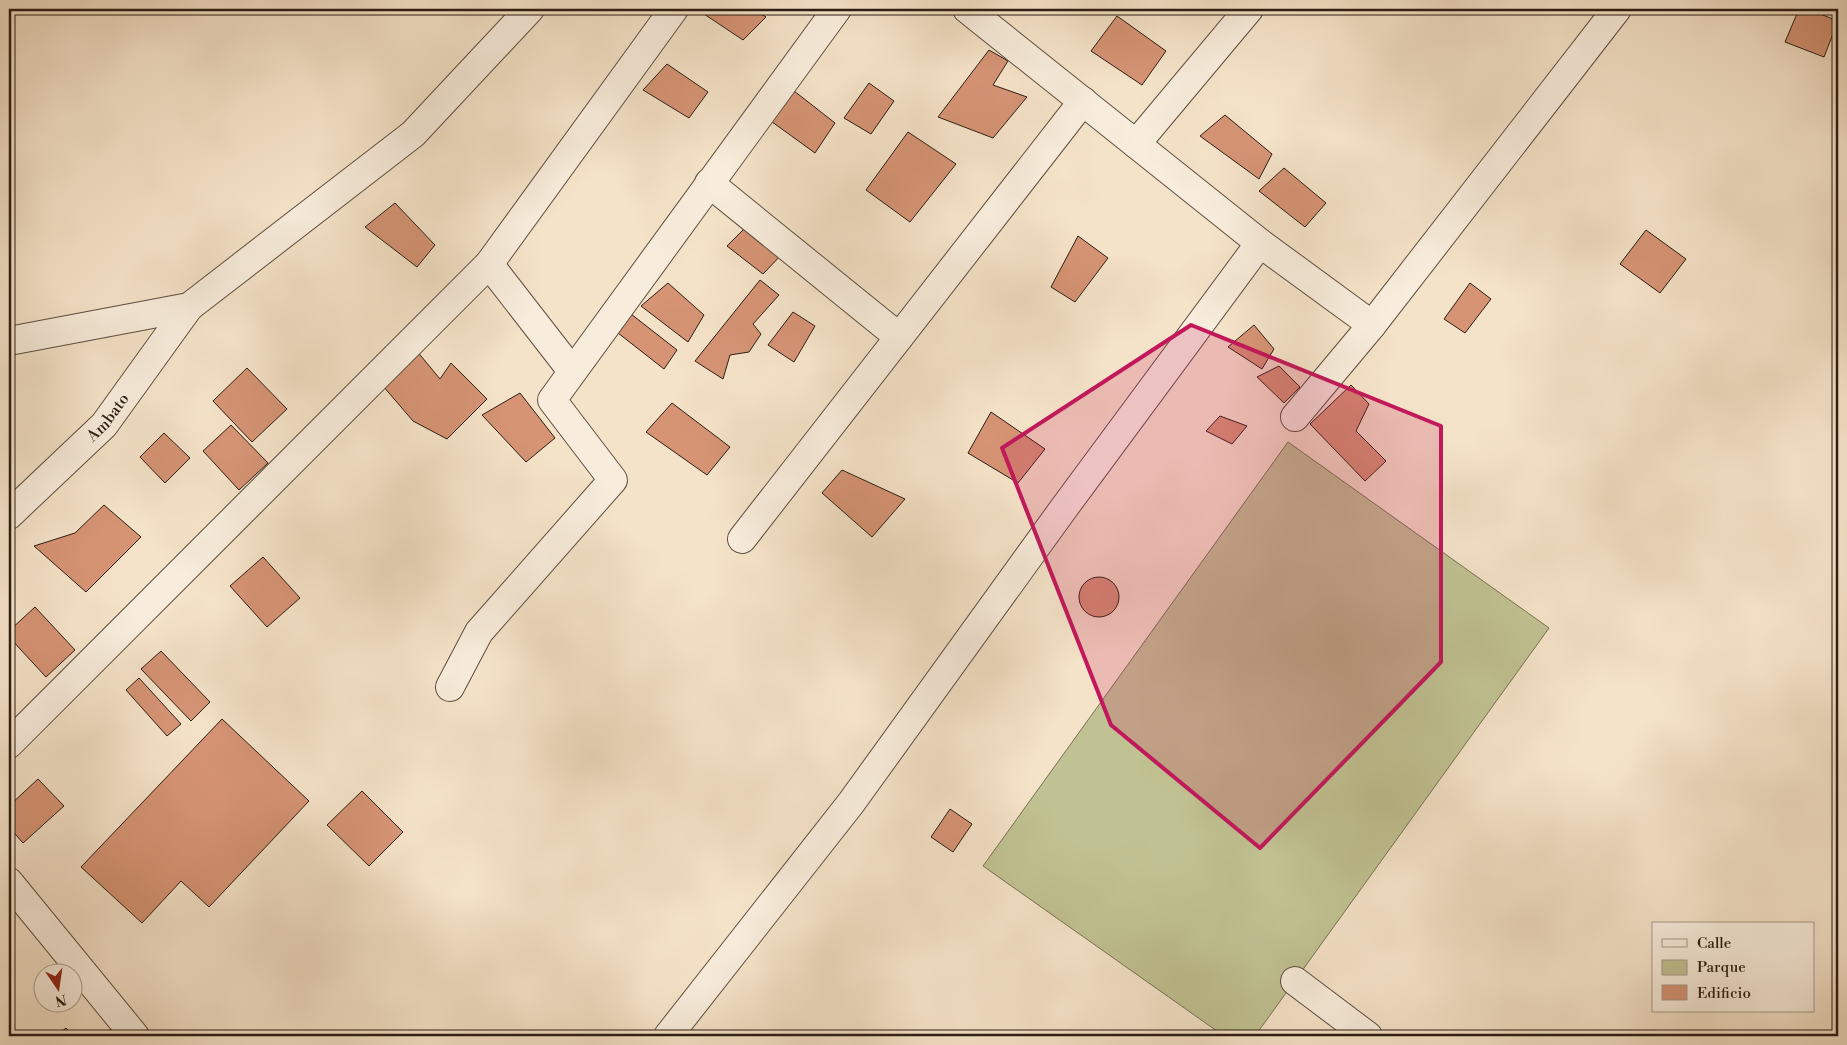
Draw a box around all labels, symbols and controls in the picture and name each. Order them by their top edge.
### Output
street label: Ambato [82,390,133,447]
legend [1652,922,1814,1012]
text: Calle [1697,934,1731,953]
text: Parque [1697,958,1746,977]
north arrow [32,962,82,1012]
text: Edificio [1697,984,1751,1003]
text: N [53,990,68,1010]

